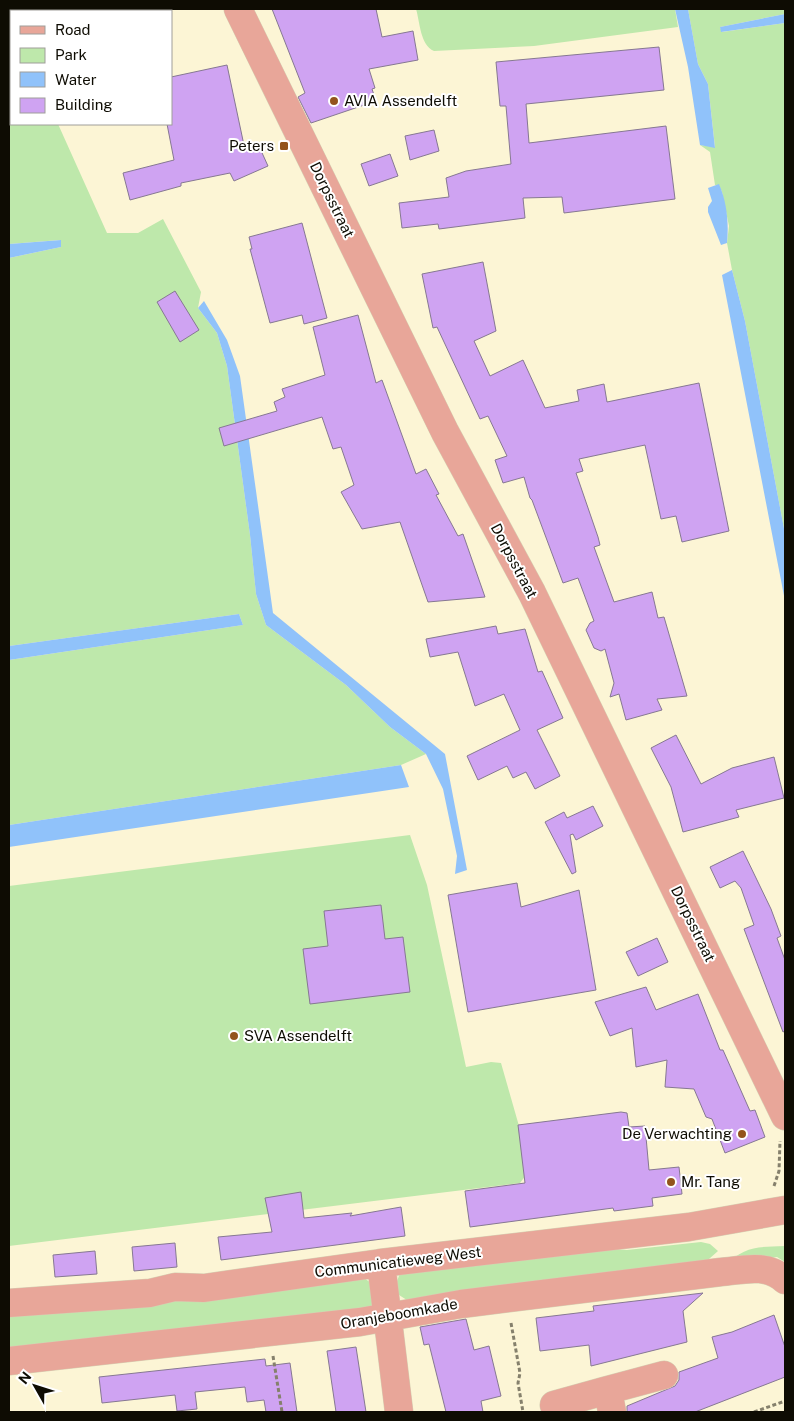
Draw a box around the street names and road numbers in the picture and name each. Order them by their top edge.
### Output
street label: Dorpsstraat [307,159,358,241]
street label: Dorpsstraat [488,521,541,601]
street label: Dorpsstraat [668,883,719,965]
street label: Communicatieweg West [314,1243,482,1280]
street label: Oranjeboomkade [339,1295,459,1332]

